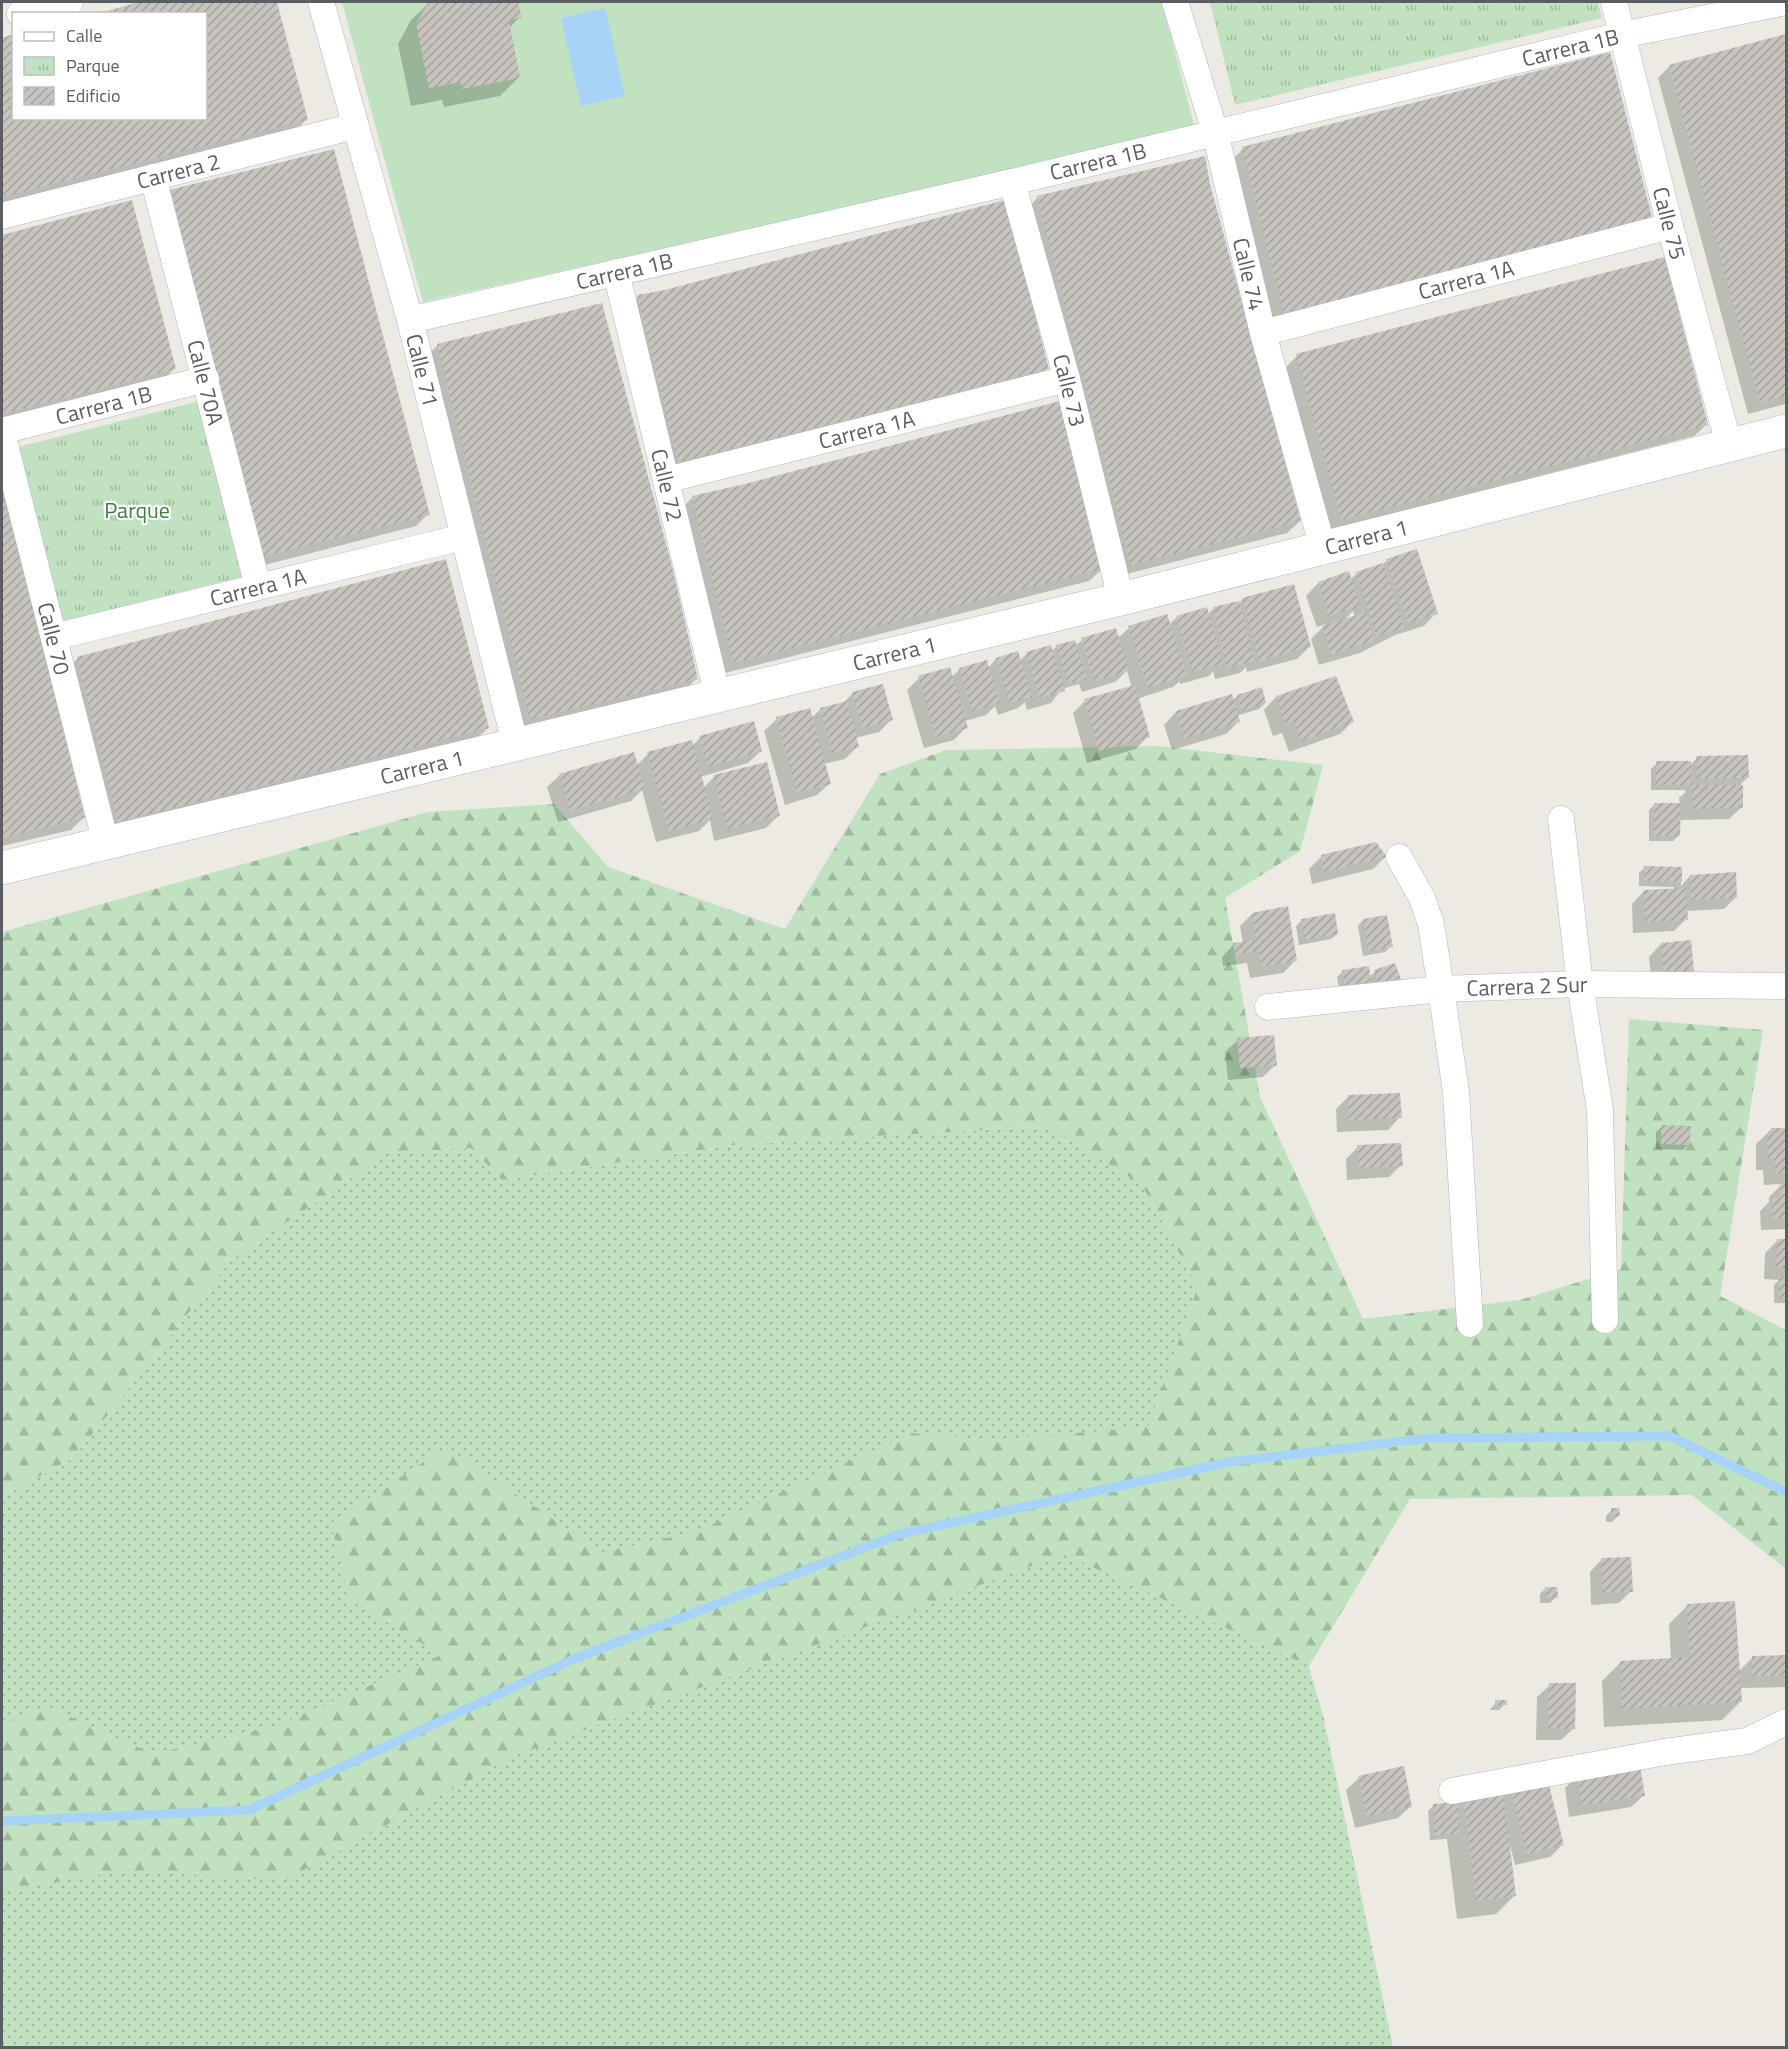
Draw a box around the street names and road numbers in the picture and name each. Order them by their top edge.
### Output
street label: Carrera 1B [1519,19,1622,76]
street label: Carrera 1B [1046,133,1150,189]
street label: Carrera 2 [133,144,224,198]
street label: Calle 75 [1644,183,1695,263]
street label: Calle 74 [1224,234,1274,314]
street label: Carrera 1B [573,243,676,298]
street label: Carrera 1A [1414,251,1518,309]
street label: Calle 71 [397,330,448,410]
street label: Calle 70A [178,336,233,429]
street label: Calle 73 [1044,350,1095,430]
street label: Carrera 1B [52,376,156,434]
street label: Carrera 1A [815,401,918,458]
street label: Calle 72 [642,445,692,525]
street label: Carrera 1 [1321,510,1412,564]
street label: Carrera 1A [206,559,310,615]
street label: Calle 70 [28,599,80,678]
street label: Carrera 1 [849,627,940,680]
street label: Carrera 1 [377,741,467,793]
street label: Carrera 2 Sur [1466,967,1588,1005]

